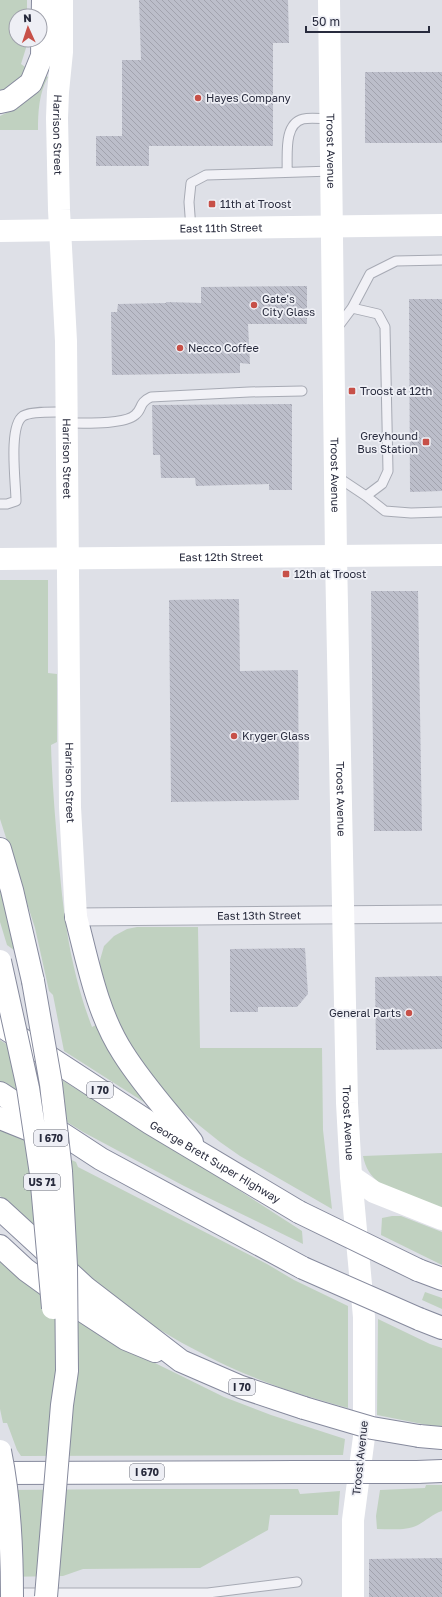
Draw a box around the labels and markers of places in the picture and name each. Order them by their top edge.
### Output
place label: Hayes Company [206,91,291,104]
marker: Hayes Company [193,93,203,103]
place label: 11th at Troost [220,197,291,210]
marker: 11th at Troost [207,199,217,209]
place label: Gate's City Glass [262,292,315,318]
marker: Gate's City Glass [249,300,259,310]
place label: Necco Coffee [188,341,259,354]
marker: Necco Coffee [175,343,185,353]
place label: Troost at 12th [360,384,432,397]
marker: Troost at 12th [347,386,357,396]
place label: Greyhound Bus Station [357,429,418,455]
marker: Greyhound Bus Station [421,437,431,447]
place label: 12th at Troost [294,567,366,580]
marker: 12th at Troost [281,569,291,579]
place label: Kryger Glass [242,729,310,742]
marker: Kryger Glass [229,731,239,741]
place label: General Parts [329,1006,401,1019]
marker: General Parts [404,1008,414,1018]

